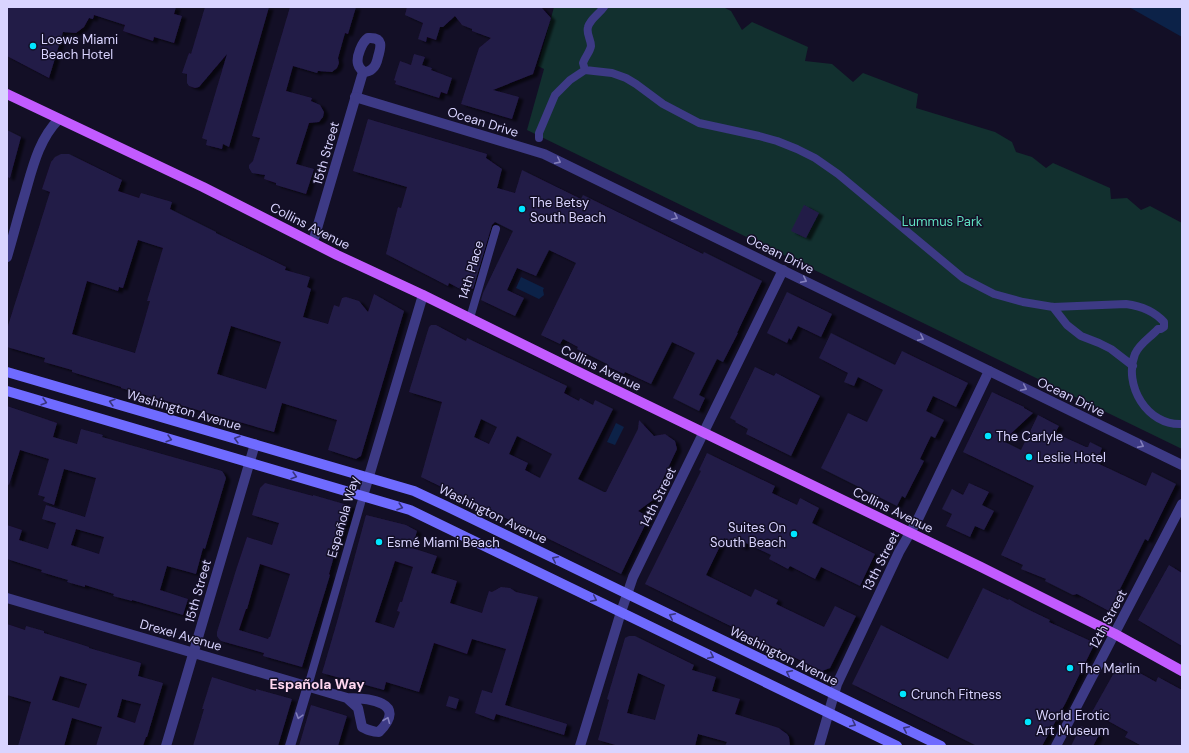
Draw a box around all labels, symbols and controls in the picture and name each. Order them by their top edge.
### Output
place label: Loews Miami Beach Hotel [41,31,118,63]
marker: Loews Miami Beach Hotel [28,41,38,51]
street label: Ocean Drive [445,103,521,141]
street label: 15th Street [309,119,343,187]
one-way arrow [553,156,561,164]
place label: The Betsy South Beach [530,194,606,226]
street label: Collins Avenue [267,199,353,253]
marker: The Betsy South Beach [517,204,527,214]
one-way arrow [670,213,678,220]
park label: Lummus Park [902,213,983,230]
street label: Ocean Drive [743,230,817,278]
street label: 14th Place [455,239,487,301]
one-way arrow [800,275,807,283]
one-way arrow [917,333,924,341]
street label: Collins Avenue [558,341,644,395]
street label: Ocean Drive [1034,373,1108,421]
one-way arrow [1020,383,1027,391]
street label: Washington Avenue [125,385,243,435]
one-way arrow [41,397,48,406]
one-way arrow [109,399,115,407]
place label: The Carlyle [996,428,1063,445]
marker: The Carlyle [983,431,993,441]
one-way arrow [165,434,172,443]
one-way arrow [234,435,241,444]
one-way arrow [1137,440,1144,448]
place label: Leslie Hotel [1037,449,1106,466]
marker: Leslie Hotel [1024,452,1034,462]
street label: 14th Street [636,464,680,530]
one-way arrow [290,471,297,480]
street label: Española Way [323,474,363,560]
street label: Washington Avenue [436,480,550,548]
street label: Collins Avenue [850,483,936,537]
one-way arrow [397,502,404,511]
place label: Suites On South Beach [710,519,786,551]
street label: 13th Street [859,528,903,594]
marker: Suites On South Beach [789,529,799,539]
place label: Esmé Miami Beach [387,534,500,551]
marker: Esmé Miami Beach [374,537,384,547]
one-way arrow [552,556,559,564]
street label: 15th Street [181,557,215,625]
street label: 12th Street [1085,587,1131,651]
one-way arrow [589,594,597,602]
one-way arrow [669,613,676,621]
street label: Drexel Avenue [138,615,224,655]
street label: Washington Avenue [727,622,841,690]
one-way arrow [706,651,714,659]
place label: The Marlin [1078,660,1140,677]
marker: The Marlin [1065,663,1075,673]
one-way arrow [786,670,793,677]
district label: Española Way [269,675,365,693]
place label: Crunch Fitness [911,686,1001,703]
marker: Crunch Fitness [898,689,908,699]
place label: World Erotic Art Museum [1036,707,1110,739]
one-way arrow [295,712,304,719]
one-way arrow [382,717,390,724]
marker: World Erotic Art Museum [1023,717,1033,727]
one-way arrow [849,719,856,727]
one-way arrow [903,726,911,734]

